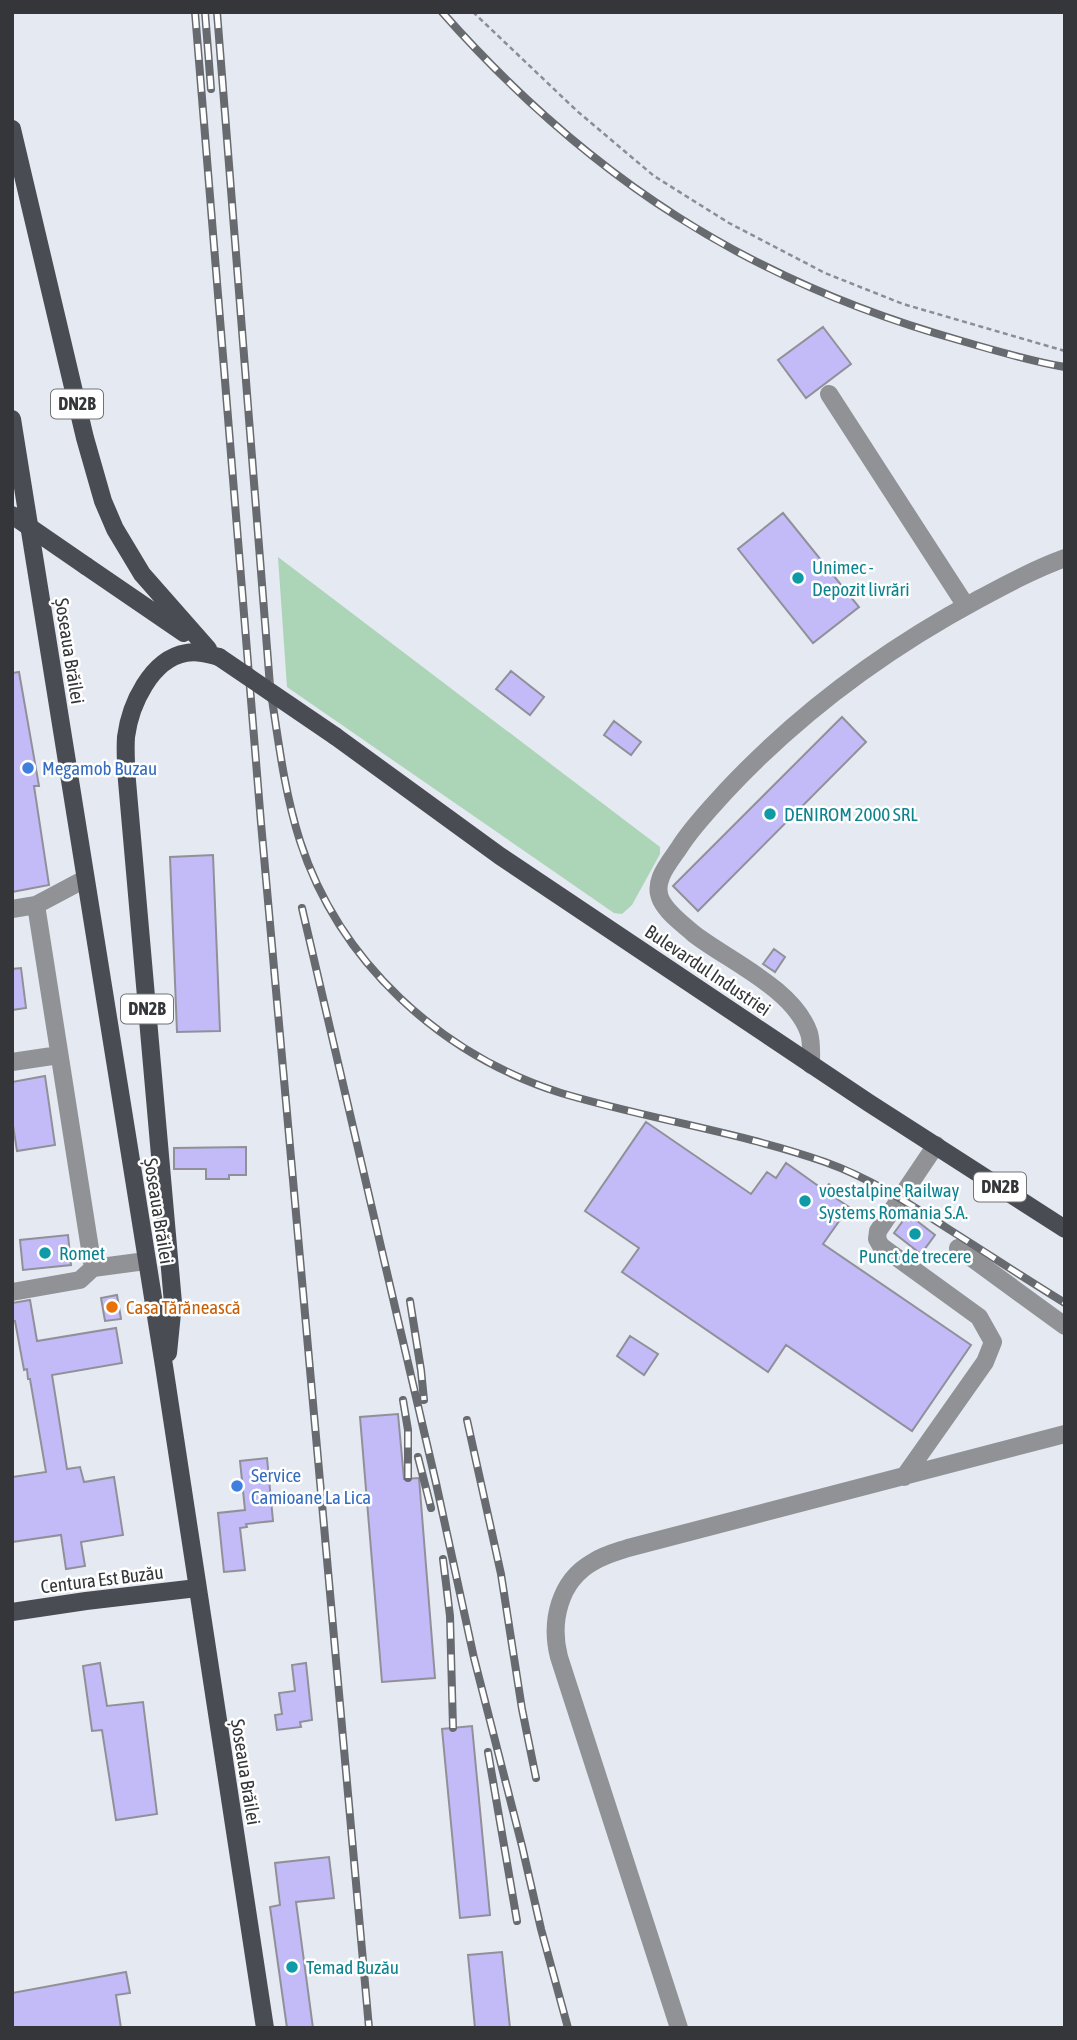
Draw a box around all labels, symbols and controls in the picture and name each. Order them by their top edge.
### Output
road number: DN2B [51,390,103,418]
place label: Unimec - Depozit livrări [812,556,910,600]
marker: Unimec - Depozit livrări [790,570,806,586]
street label: Șoseaua Brăilei [51,596,89,706]
place label: Megamob Buzau [42,757,157,779]
marker: Megamob Buzau [20,760,36,776]
place label: DENIROM 2000 SRL [784,803,918,825]
marker: DENIROM 2000 SRL [762,806,778,822]
street label: Bulevardul Industriei [641,920,775,1020]
road number: DN2B [121,994,173,1024]
street label: Șoseaua Brăilei [140,1156,178,1266]
road number: DN2B [974,1172,1026,1202]
place label: voestalpine Railway Systems Romania S.A. [819,1179,968,1223]
marker: voestalpine Railway Systems Romania S.A. [797,1193,813,1209]
marker: Punct de trecere [907,1226,923,1242]
place label: Romet [59,1242,105,1264]
marker: Romet [37,1245,53,1261]
place label: Punct de trecere [859,1245,971,1267]
place label: Casa Tărănească [126,1296,241,1318]
marker: Casa Tărănească [104,1299,120,1315]
place label: Service Camioane La Lica [251,1464,371,1508]
marker: Service Camioane La Lica [229,1478,245,1494]
street label: Centura Est Buzău [39,1561,165,1597]
street label: Șoseaua Brăilei [227,1717,265,1827]
place label: Temad Buzău [306,1956,399,1978]
marker: Temad Buzău [284,1959,300,1975]

